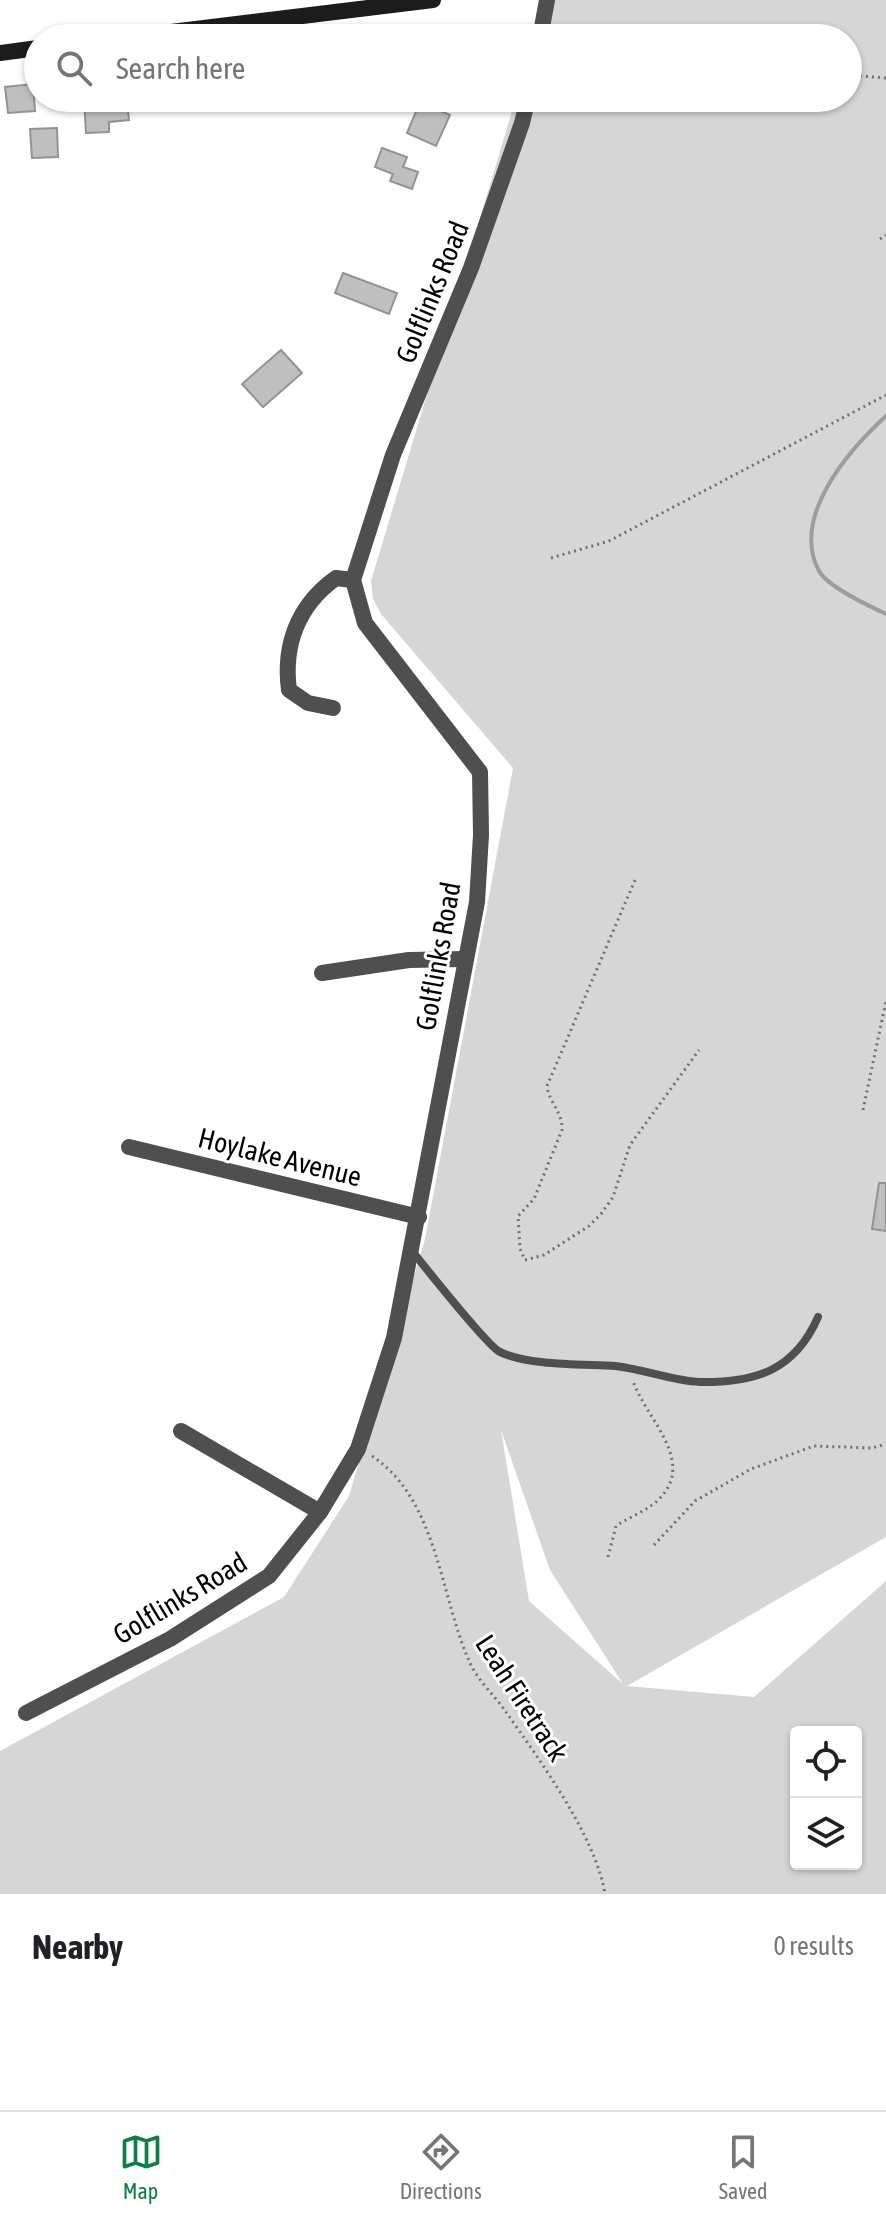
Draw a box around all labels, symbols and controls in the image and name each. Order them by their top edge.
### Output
search box [24,24,862,112]
icon: search [52,46,96,90]
text: Search here [116,51,245,85]
street label: Golflinks Road [389,216,475,368]
street label: Golflinks Road [409,879,467,1033]
street label: Hoylake Avenue [195,1121,365,1193]
street label: Golflinks Road [107,1546,253,1650]
street label: Leah Firetrack [469,1629,575,1767]
map controls [790,1726,862,1870]
button: locate [790,1726,862,1798]
button: layers [790,1798,862,1870]
text: Nearby [32,1927,123,1966]
text: 0 results [773,1931,854,1961]
tab: Map [119,2130,163,2204]
tab: Directions [400,2130,482,2204]
tab: Saved [719,2130,767,2204]

